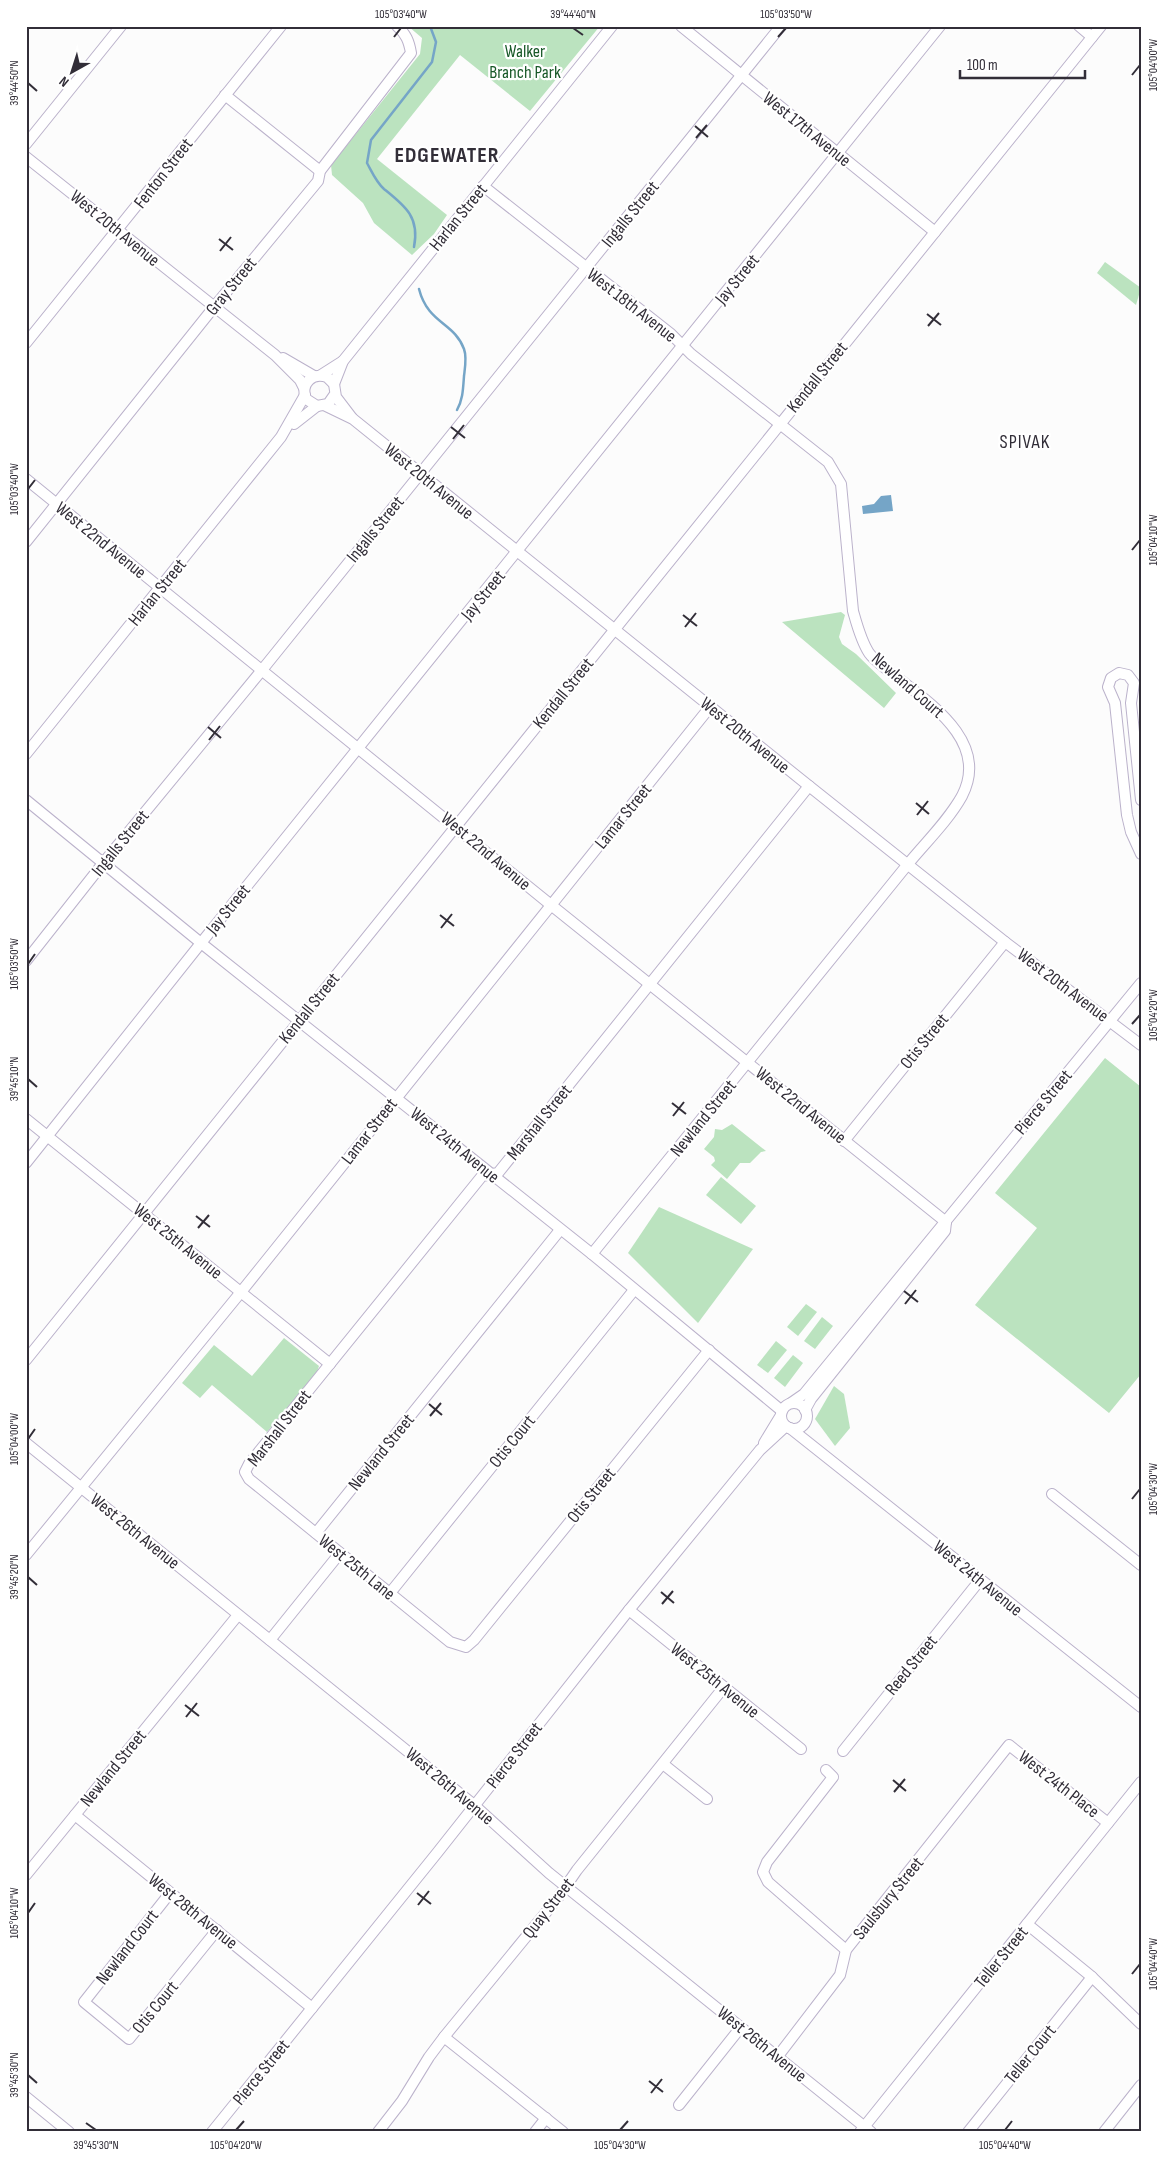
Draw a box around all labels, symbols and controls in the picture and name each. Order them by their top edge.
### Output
text: 105°03'40"W [375,7,427,22]
text: 39°44'40"N [550,7,596,22]
text: 105°03'50"W [760,7,812,22]
text: 105°04'00"W [1146,39,1161,91]
park label: Walker Branch Park [489,41,561,83]
north arrow [48,48,98,98]
scale bar [960,48,1084,80]
text: 100 m [967,56,998,75]
text: 39°44'50"N [7,60,22,106]
text: N [56,73,72,91]
street label: West 17th Avenue [758,88,855,171]
street label: Fenton Street [130,134,198,212]
district label: EDGEWATER [394,142,500,169]
street label: Ingalls Street [597,177,664,252]
street label: Harlan Street [425,179,492,255]
street label: West 20th Avenue [66,186,164,271]
street label: Jay Street [710,250,764,309]
street label: Gray Street [202,253,261,320]
street label: West 18th Avenue [583,264,681,347]
street label: Kendall Street [783,337,853,417]
district label: SPIVAK [1000,431,1050,454]
street label: West 20th Avenue [380,439,478,524]
text: 105°03'40"W [7,463,22,515]
street label: Ingalls Street [342,492,409,567]
street label: West 22nd Avenue [51,497,150,583]
text: 105°04'10"W [1146,514,1161,566]
street label: Harlan Street [124,554,191,630]
street label: Jay Street [456,566,510,625]
street label: Newland Court [867,648,949,723]
street label: Kendall Street [529,653,599,733]
street label: West 20th Avenue [696,693,794,778]
street label: Lamar Street [591,779,656,853]
street label: Ingalls Street [87,806,154,881]
street label: West 22nd Avenue [437,808,535,895]
street label: Jay Street [201,880,255,939]
text: 105°03'50"W [7,938,22,990]
street label: West 20th Avenue [1013,944,1113,1027]
street label: Kendall Street [275,968,345,1048]
text: 105°04'20"W [1146,989,1161,1041]
street label: Otis Street [896,1009,953,1073]
text: 39°45'10"N [7,1057,22,1101]
street label: West 22nd Avenue [751,1062,850,1148]
street label: Pierce Street [1010,1065,1077,1139]
street label: Newland Street [666,1075,741,1161]
street label: Marshall Street [503,1080,577,1164]
street label: Lamar Street [337,1094,402,1169]
street label: West 24th Avenue [406,1103,503,1188]
street label: West 25th Avenue [129,1199,226,1284]
street label: Marshall Street [243,1386,316,1471]
street label: Newland Street [344,1409,419,1495]
street label: Otis Court [485,1410,540,1472]
text: 105°04'00"W [7,1413,22,1465]
street label: Otis Street [563,1463,620,1527]
text: 105°04'30"W [1146,1463,1161,1515]
street label: West 26th Avenue [86,1489,184,1574]
street label: West 25th Lane [314,1530,399,1605]
street label: West 24th Avenue [929,1536,1026,1621]
text: 39°45'20"N [7,1554,22,1600]
street label: Reed Street [881,1631,942,1699]
street label: West 25th Avenue [666,1638,763,1723]
street label: Pierce Street [482,1718,547,1793]
street label: Newland Street [76,1725,151,1811]
street label: West 26th Avenue [401,1743,498,1829]
street label: West 24th Place [1014,1746,1103,1822]
street label: Saulsbury Street [849,1852,928,1944]
street label: West 28th Avenue [144,1869,242,1954]
street label: Quay Street [518,1873,579,1943]
text: 105°04'10"W [7,1887,22,1939]
street label: Newland Court [92,1905,163,1989]
street label: Teller Street [970,1922,1033,1992]
text: 105°04'40"W [1146,1938,1161,1990]
street label: Otis Court [128,1976,183,2038]
street label: West 26th Avenue [713,2002,811,2087]
street label: Teller Court [1000,2020,1061,2088]
street label: Pierce Street [229,2035,294,2109]
text: 39°45'30"N [7,2052,22,2098]
text: 39°45'30"N [73,2138,119,2153]
text: 105°04'20"W [210,2138,262,2153]
text: 105°04'30"W [594,2138,646,2153]
text: 105°04'40"W [979,2138,1031,2153]

